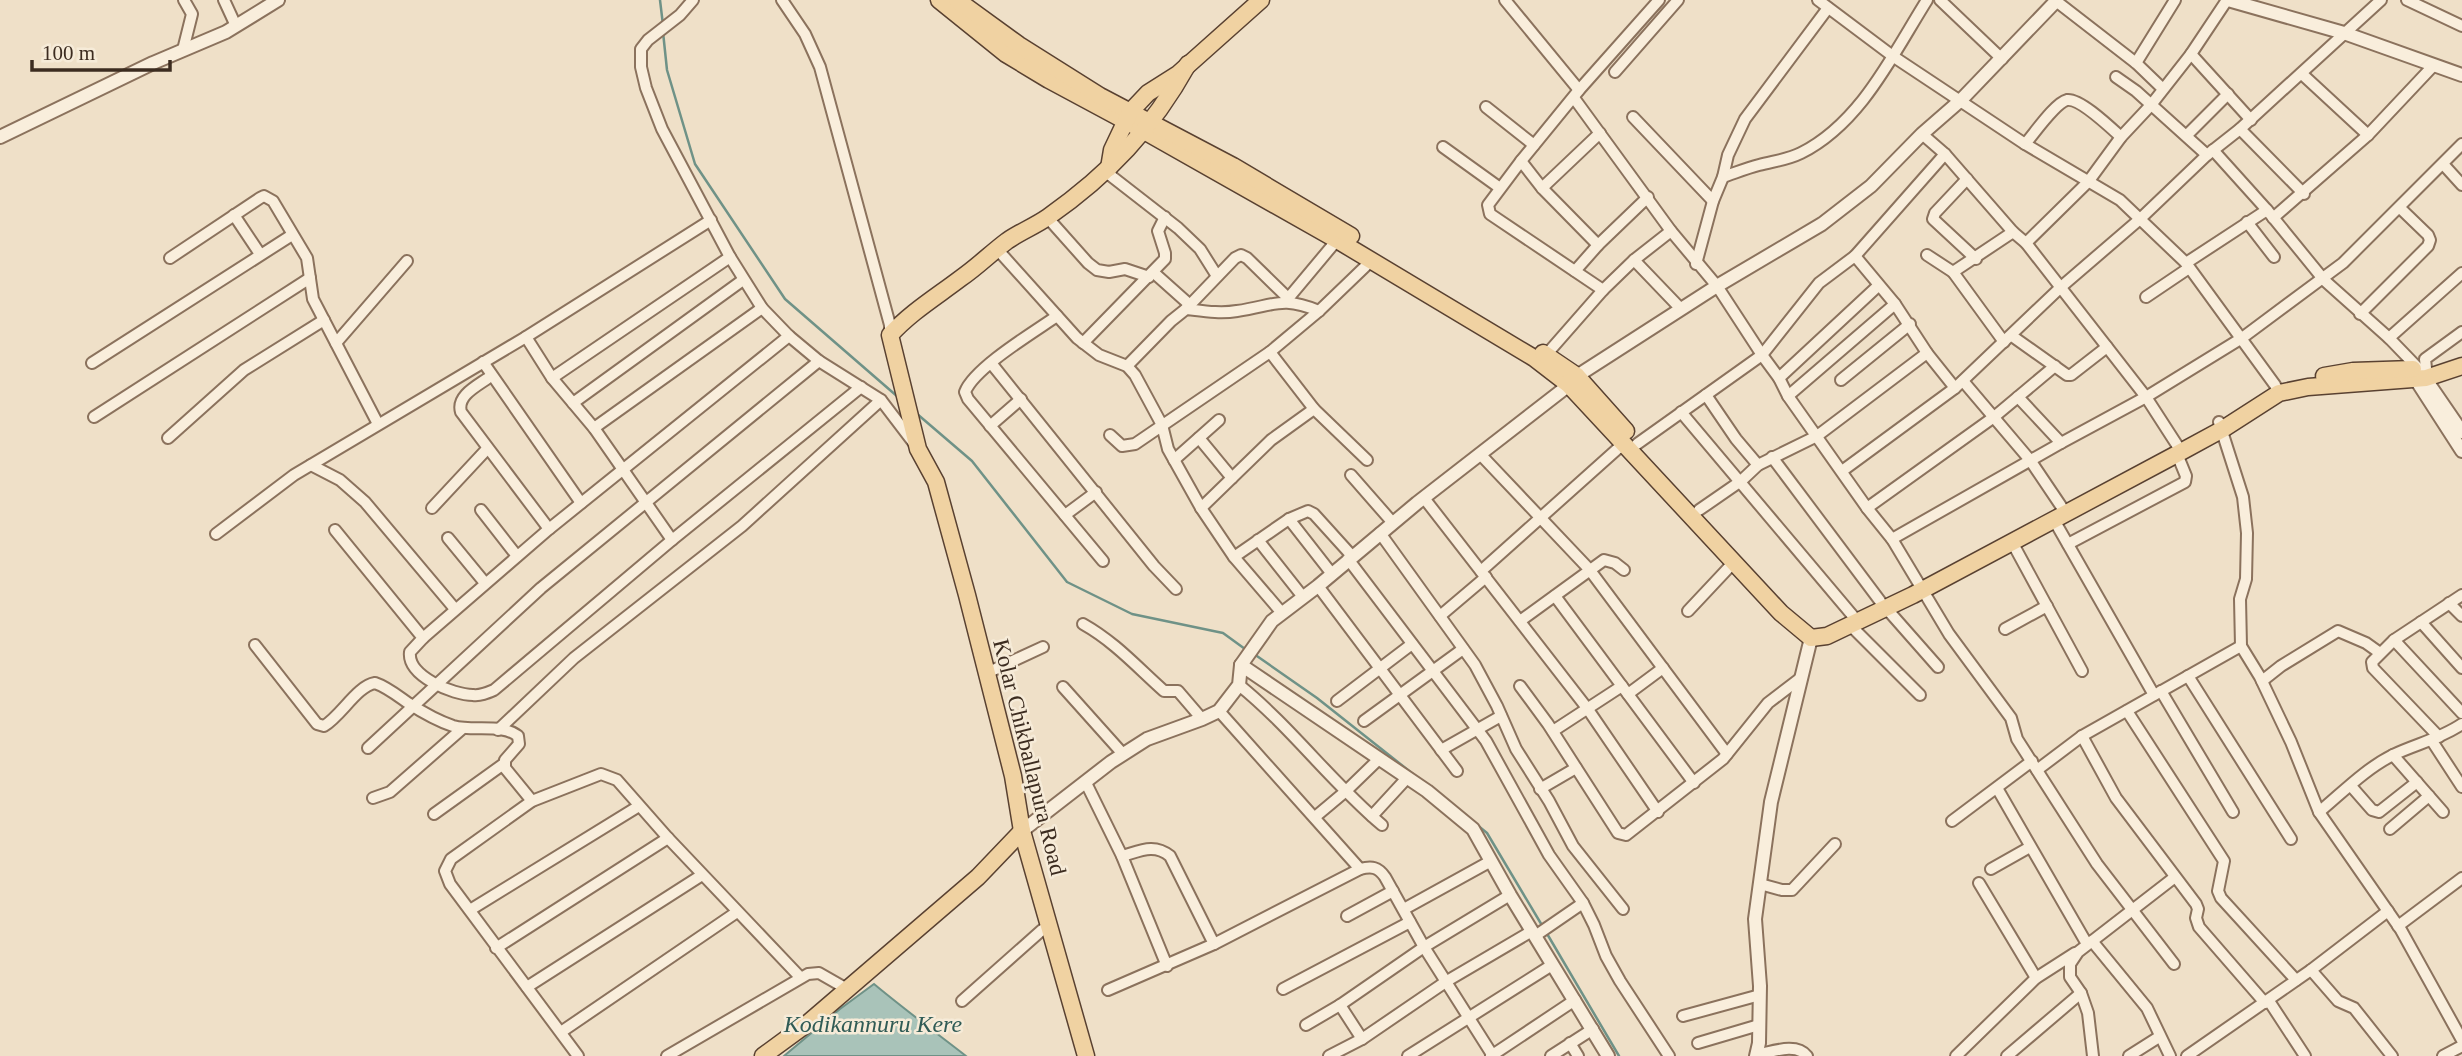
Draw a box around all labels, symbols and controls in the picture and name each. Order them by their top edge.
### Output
scale bar [32,28,170,72]
text: 100 m [42,41,95,65]
street label: Kolar Chikballapura Road [988,636,1071,878]
water label: Kodikannuru Kere [783,1011,963,1037]

